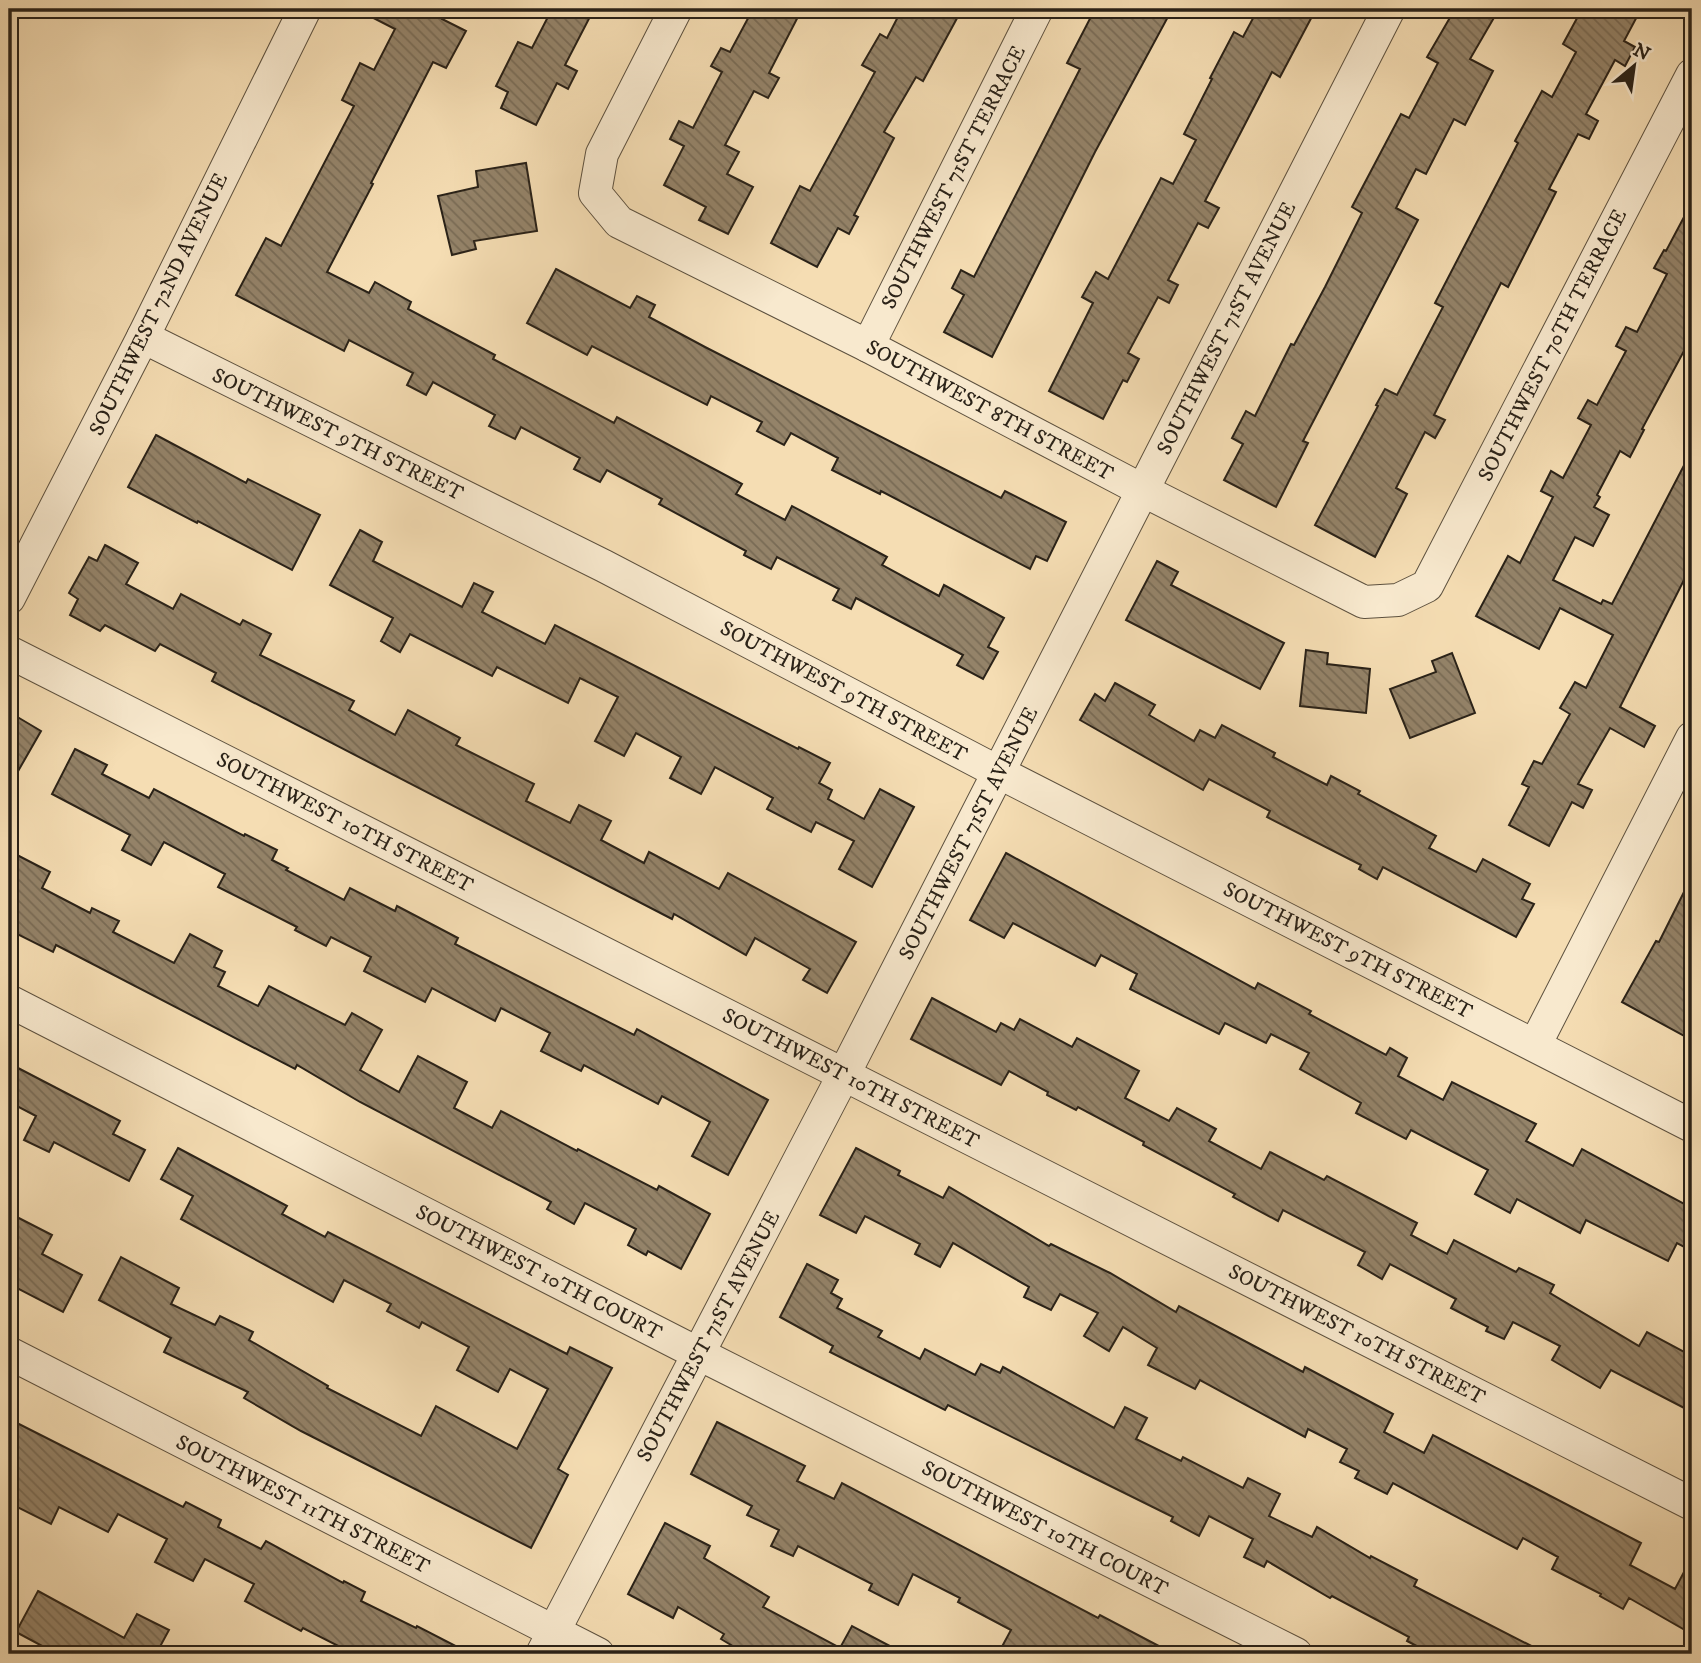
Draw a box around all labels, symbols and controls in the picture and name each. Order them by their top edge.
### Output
north arrow [1600,32,1670,102]
text: N [1629,39,1654,66]
street label: SOUTHWEST 71ST TERRACE [876,41,1032,313]
street label: SOUTHWEST 72ND AVENUE [84,169,234,440]
street label: SOUTHWEST 71ST AVENUE [1152,197,1302,459]
street label: SOUTHWEST 70TH TERRACE [1473,205,1633,486]
street label: SOUTHWEST 8TH STREET [861,335,1118,487]
street label: SOUTHWEST 9TH STREET [208,363,467,507]
street label: SOUTHWEST 9TH STREET [716,616,972,768]
street label: SOUTHWEST 71ST AVENUE [894,702,1044,964]
street label: SOUTHWEST 10TH STREET [212,747,477,899]
street label: SOUTHWEST 9TH STREET [1219,877,1477,1025]
street label: SOUTHWEST 10TH STREET [718,1003,983,1155]
street label: SOUTHWEST 10TH COURT [411,1199,666,1346]
street label: SOUTHWEST 71ST AVENUE [632,1206,786,1466]
street label: SOUTHWEST 10TH STREET [1224,1259,1489,1411]
street label: SOUTHWEST 11TH STREET [171,1429,434,1580]
street label: SOUTHWEST 10TH COURT [917,1455,1172,1602]

